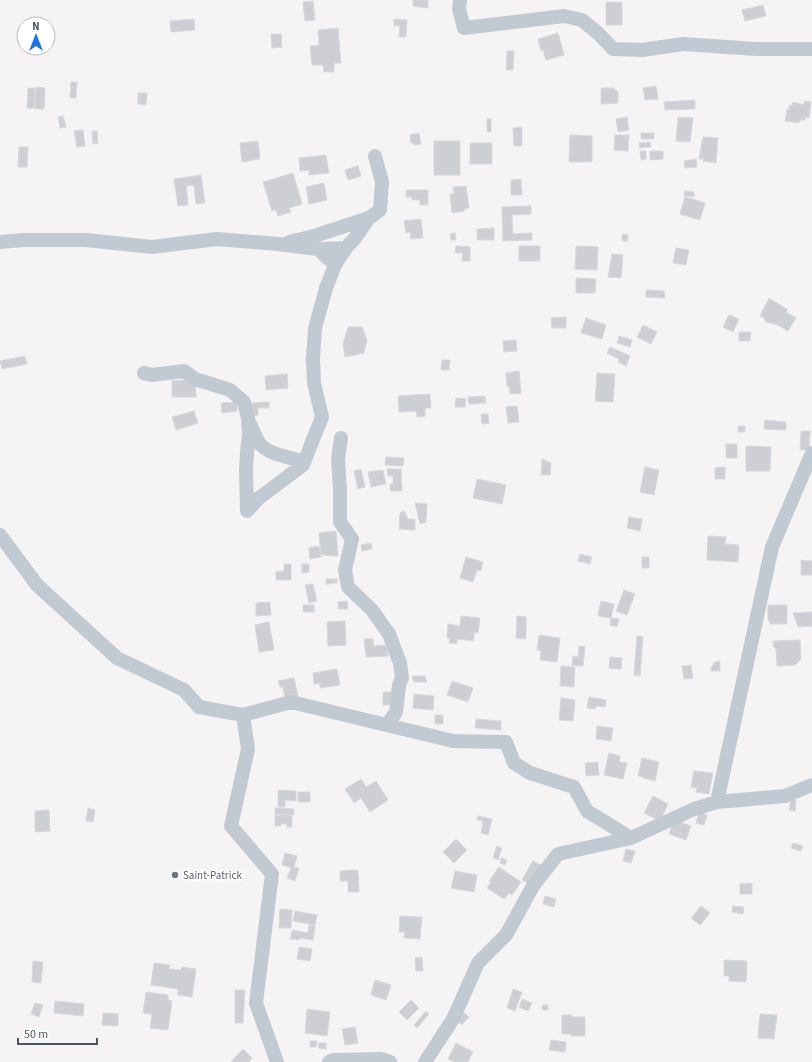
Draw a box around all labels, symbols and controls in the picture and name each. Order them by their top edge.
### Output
north arrow [16,16,56,56]
text: N [32,19,40,34]
place label: Saint-Patrick [183,868,242,883]
marker: Saint-Patrick [170,870,180,880]
scale bar [18,1020,97,1046]
text: 50 m [24,1026,48,1043]

